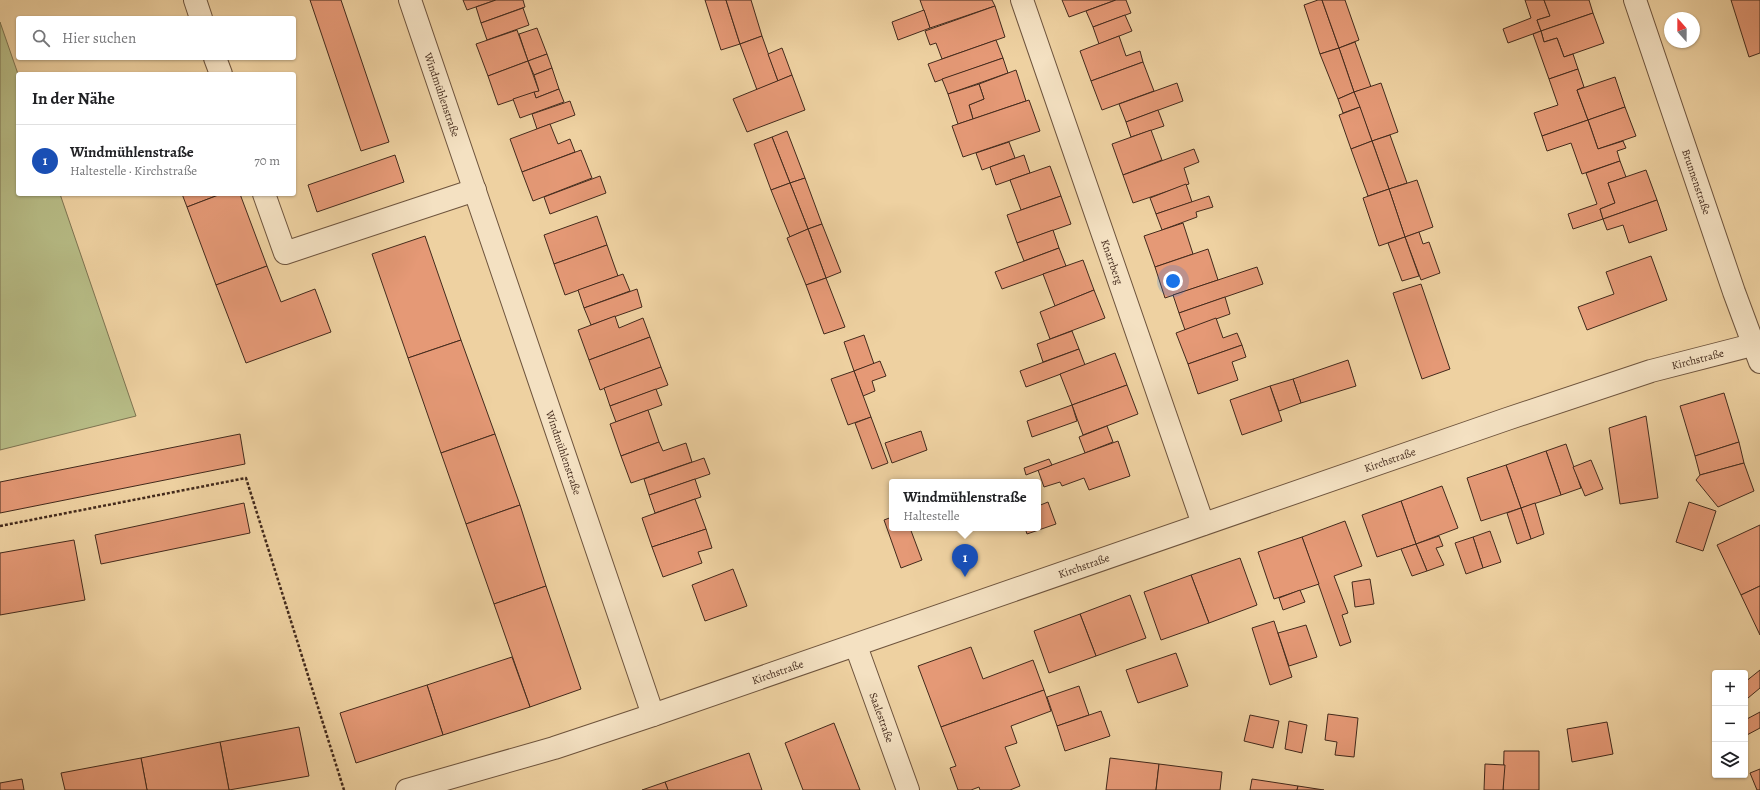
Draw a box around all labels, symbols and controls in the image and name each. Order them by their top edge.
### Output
north arrow [1664,12,1700,48]
search box [16,16,296,60]
icon: search [30,27,52,49]
text: Hier suchen [62,28,136,48]
street label: Windmühlenstraße [420,50,463,139]
text: In der Nähe [32,87,115,110]
text: Windmühlenstraße [70,142,194,162]
street label: Brunnenstraße [1678,147,1714,217]
text: 1 [43,152,47,169]
text: 70 m [254,152,280,169]
text: Haltestelle · Kirchstraße [70,162,197,179]
street label: Knarrberg [1097,237,1127,287]
your location [1163,271,1183,291]
street label: Kirchstraße [1670,346,1726,373]
street label: Windmühlenstraße [542,408,585,497]
street label: Kirchstraße [1362,444,1418,476]
popup [889,479,1041,531]
text: Windmühlenstraße [903,487,1027,507]
text: Haltestelle [903,507,960,524]
pin: 1 [952,544,978,577]
street label: Kirchstraße [1056,550,1112,582]
street label: Kirchstraße [750,656,805,688]
map controls [1712,670,1748,778]
button: + [1712,670,1748,706]
street label: Saalestraße [865,691,897,745]
button: − [1712,706,1748,742]
button: layers [1712,742,1748,778]

